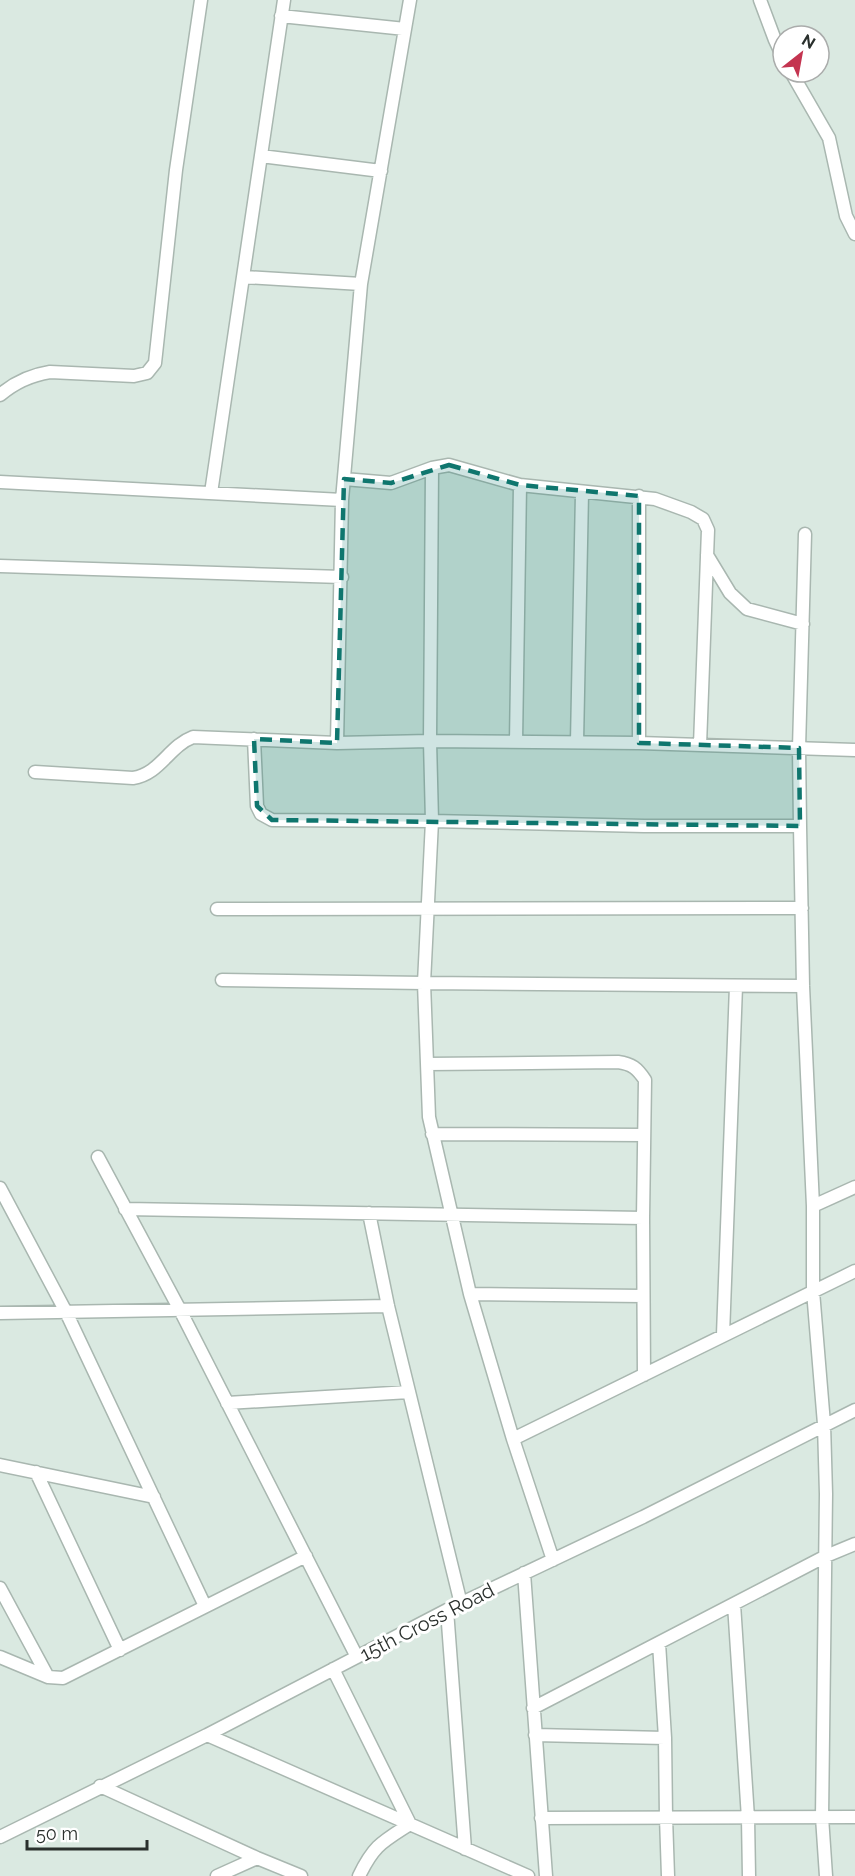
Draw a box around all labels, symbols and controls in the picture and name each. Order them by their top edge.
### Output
north arrow [771,24,831,84]
text: N [798,30,819,53]
street label: 15th Cross Road [356,1578,498,1666]
scale bar [27,1813,147,1851]
text: 50 m [36,1823,78,1844]

